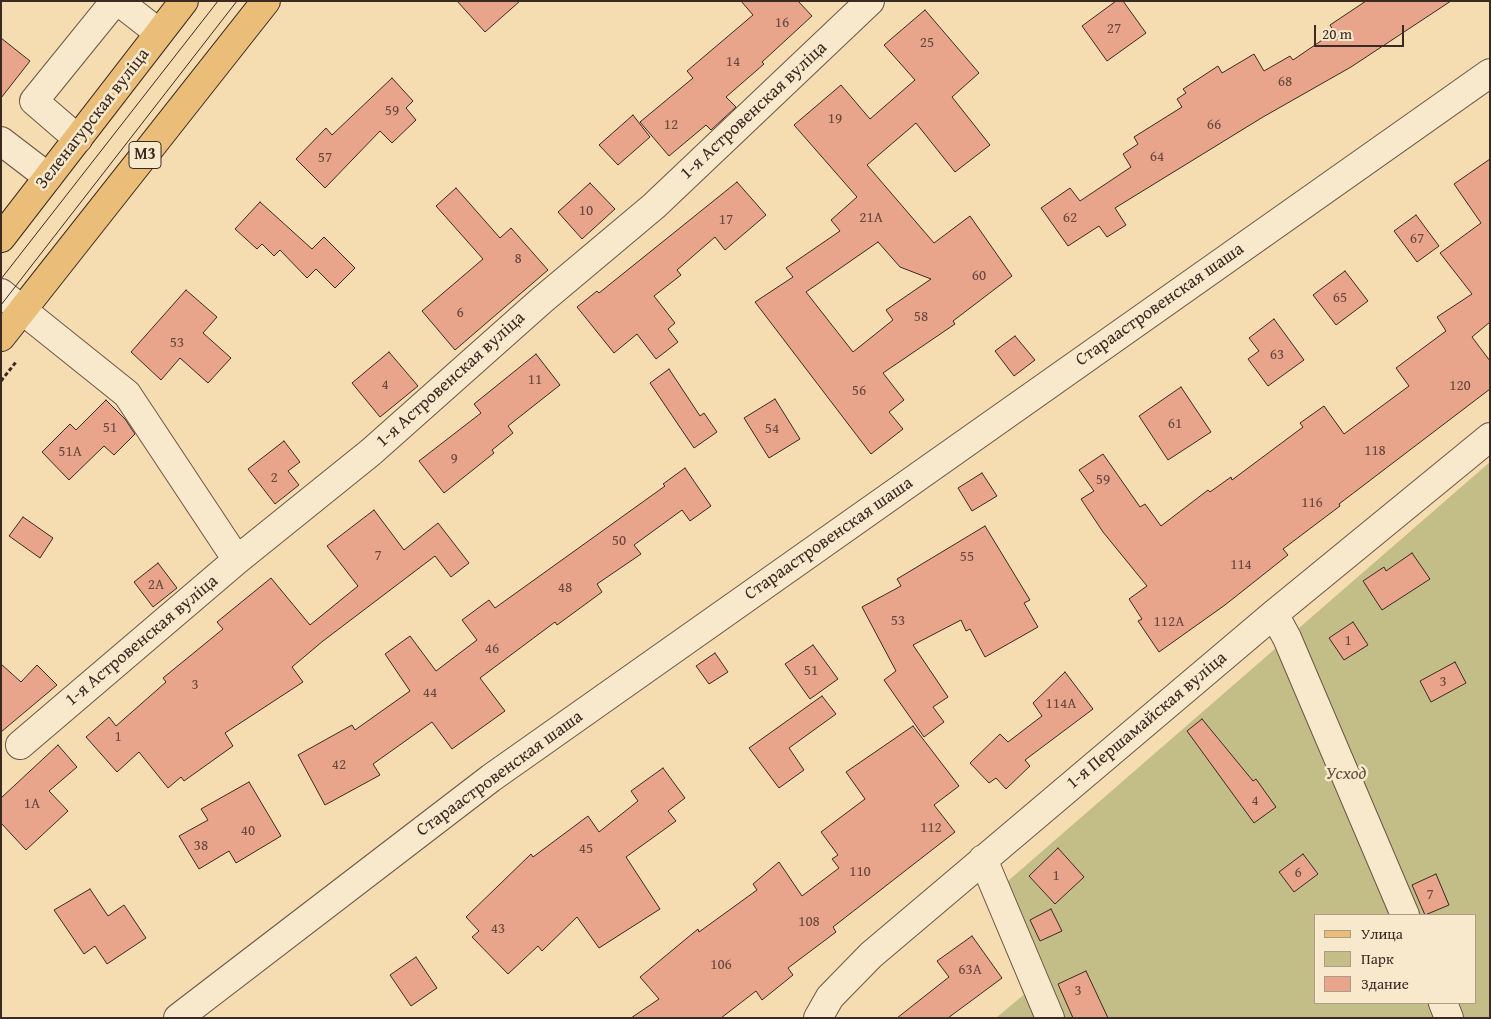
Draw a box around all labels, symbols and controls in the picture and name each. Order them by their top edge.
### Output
house number: 16 [775,14,789,32]
scale bar [1316,15,1406,47]
house number: 27 [1107,20,1121,38]
text: 20 m [1322,23,1352,44]
house number: 25 [920,34,934,52]
street label: 1-я Астровенская вуліца [676,37,832,185]
street label: Зеленагурская вуліца [31,44,155,194]
house number: 14 [726,53,740,71]
house number: 68 [1278,73,1292,91]
house number: 59 [385,102,399,120]
house number: 19 [828,110,842,128]
house number: 12 [664,116,678,134]
house number: 66 [1207,116,1221,134]
road number: М3 [129,142,161,168]
house number: 64 [1150,148,1164,166]
house number: 57 [318,149,332,167]
house number: 10 [579,202,593,220]
house number: 21А [859,209,883,227]
house number: 62 [1063,209,1077,227]
house number: 17 [719,211,733,229]
house number: 67 [1410,230,1424,248]
street label: Стараастровенская шаша [1072,239,1248,371]
house number: 8 [514,250,522,268]
house number: 60 [972,267,986,285]
house number: 65 [1333,289,1347,307]
house number: 6 [456,304,464,322]
street label: 1-я Астровенская вуліца [372,307,530,453]
house number: 58 [914,308,928,326]
house number: 53 [170,334,184,352]
house number: 63 [1270,346,1284,364]
house number: 11 [528,371,542,389]
house number: 4 [381,376,389,394]
house number: 120 [1449,377,1471,395]
house number: 56 [852,382,866,400]
house number: 61 [1168,415,1182,433]
house number: 51 [103,419,117,437]
house number: 54 [765,420,779,438]
house number: 118 [1364,442,1386,460]
house number: 51А [58,443,82,461]
house number: 9 [450,450,458,468]
house number: 2 [270,469,278,487]
house number: 59 [1096,471,1110,489]
street label: Стараастровенская шаша [741,473,917,605]
house number: 116 [1301,494,1323,512]
house number: 50 [612,532,626,550]
house number: 7 [374,547,382,565]
house number: 55 [960,548,974,566]
house number: 114 [1230,556,1252,574]
street label: 1-я Астровенская вуліца [61,571,223,711]
house number: 2А [148,576,164,594]
house number: 48 [558,579,572,597]
house number: 53 [891,612,905,630]
house number: 112А [1154,613,1184,631]
house number: 1 [1344,632,1352,650]
house number: 46 [485,640,499,658]
street label: 1-я Першамайская вуліца [1062,648,1232,794]
house number: 51 [804,662,818,680]
house number: 3 [1439,673,1447,691]
house number: 3 [191,676,199,694]
house number: 44 [423,684,437,702]
house number: 114А [1046,695,1076,713]
street label: Стараастровенская шаша [413,706,587,842]
house number: 1 [114,728,122,746]
house number: 42 [332,756,346,774]
park label: Усход [1326,763,1366,785]
house number: 4 [1251,792,1259,810]
house number: 1А [24,795,40,813]
house number: 112 [920,819,942,837]
house number: 40 [241,822,255,840]
house number: 38 [194,837,208,855]
house number: 45 [579,840,593,858]
house number: 110 [849,863,871,881]
house number: 6 [1294,864,1302,882]
house number: 1 [1052,867,1060,885]
house number: 7 [1426,886,1434,904]
house number: 108 [798,913,820,931]
legend [1314,914,1476,1004]
house number: 43 [491,920,505,938]
text: Улица [1361,923,1403,944]
text: Парк [1361,948,1394,969]
house number: 106 [710,956,732,974]
house number: 63А [958,961,982,979]
text: Здание [1361,973,1409,994]
house number: 3 [1074,982,1082,1000]

